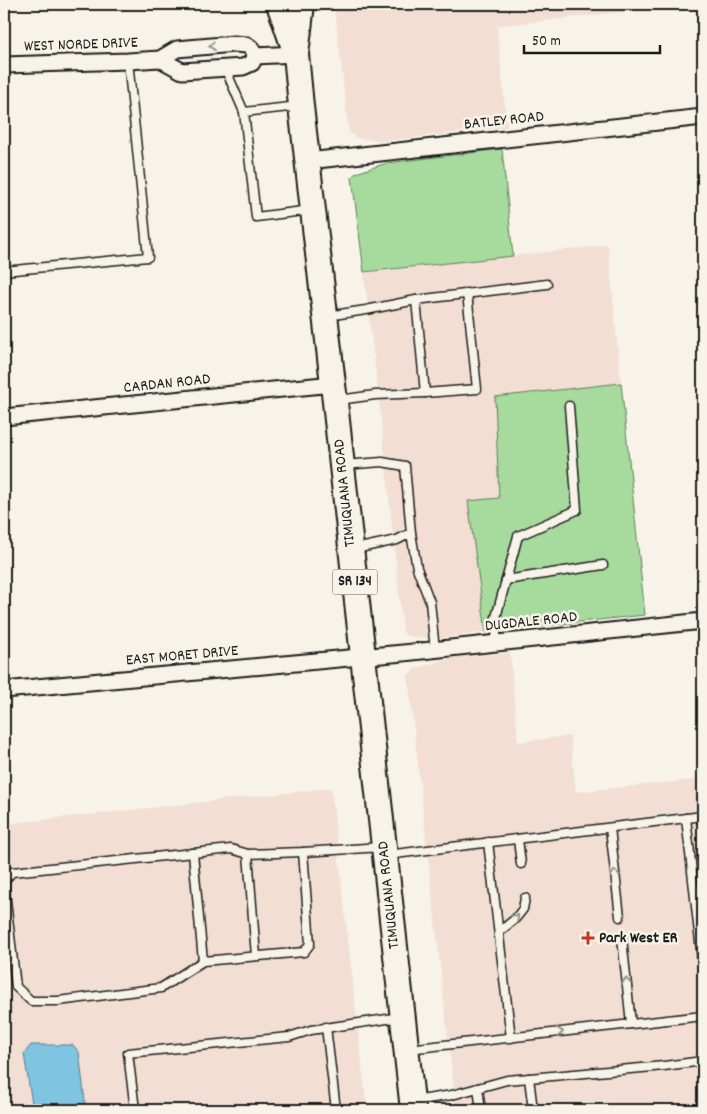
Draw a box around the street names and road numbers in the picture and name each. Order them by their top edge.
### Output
street label: WEST NORDE DRIVE [24,31,139,58]
street label: BATLEY ROAD [463,105,545,137]
street label: CARDAN ROAD [123,368,211,400]
street label: TIMUQUANA ROAD [328,438,362,548]
road number: SR 134 [332,570,378,594]
street label: DUGDALE ROAD [484,606,578,638]
street label: EAST MORET DRIVE [125,640,240,672]
street label: TIMUQUANA ROAD [372,840,406,950]

